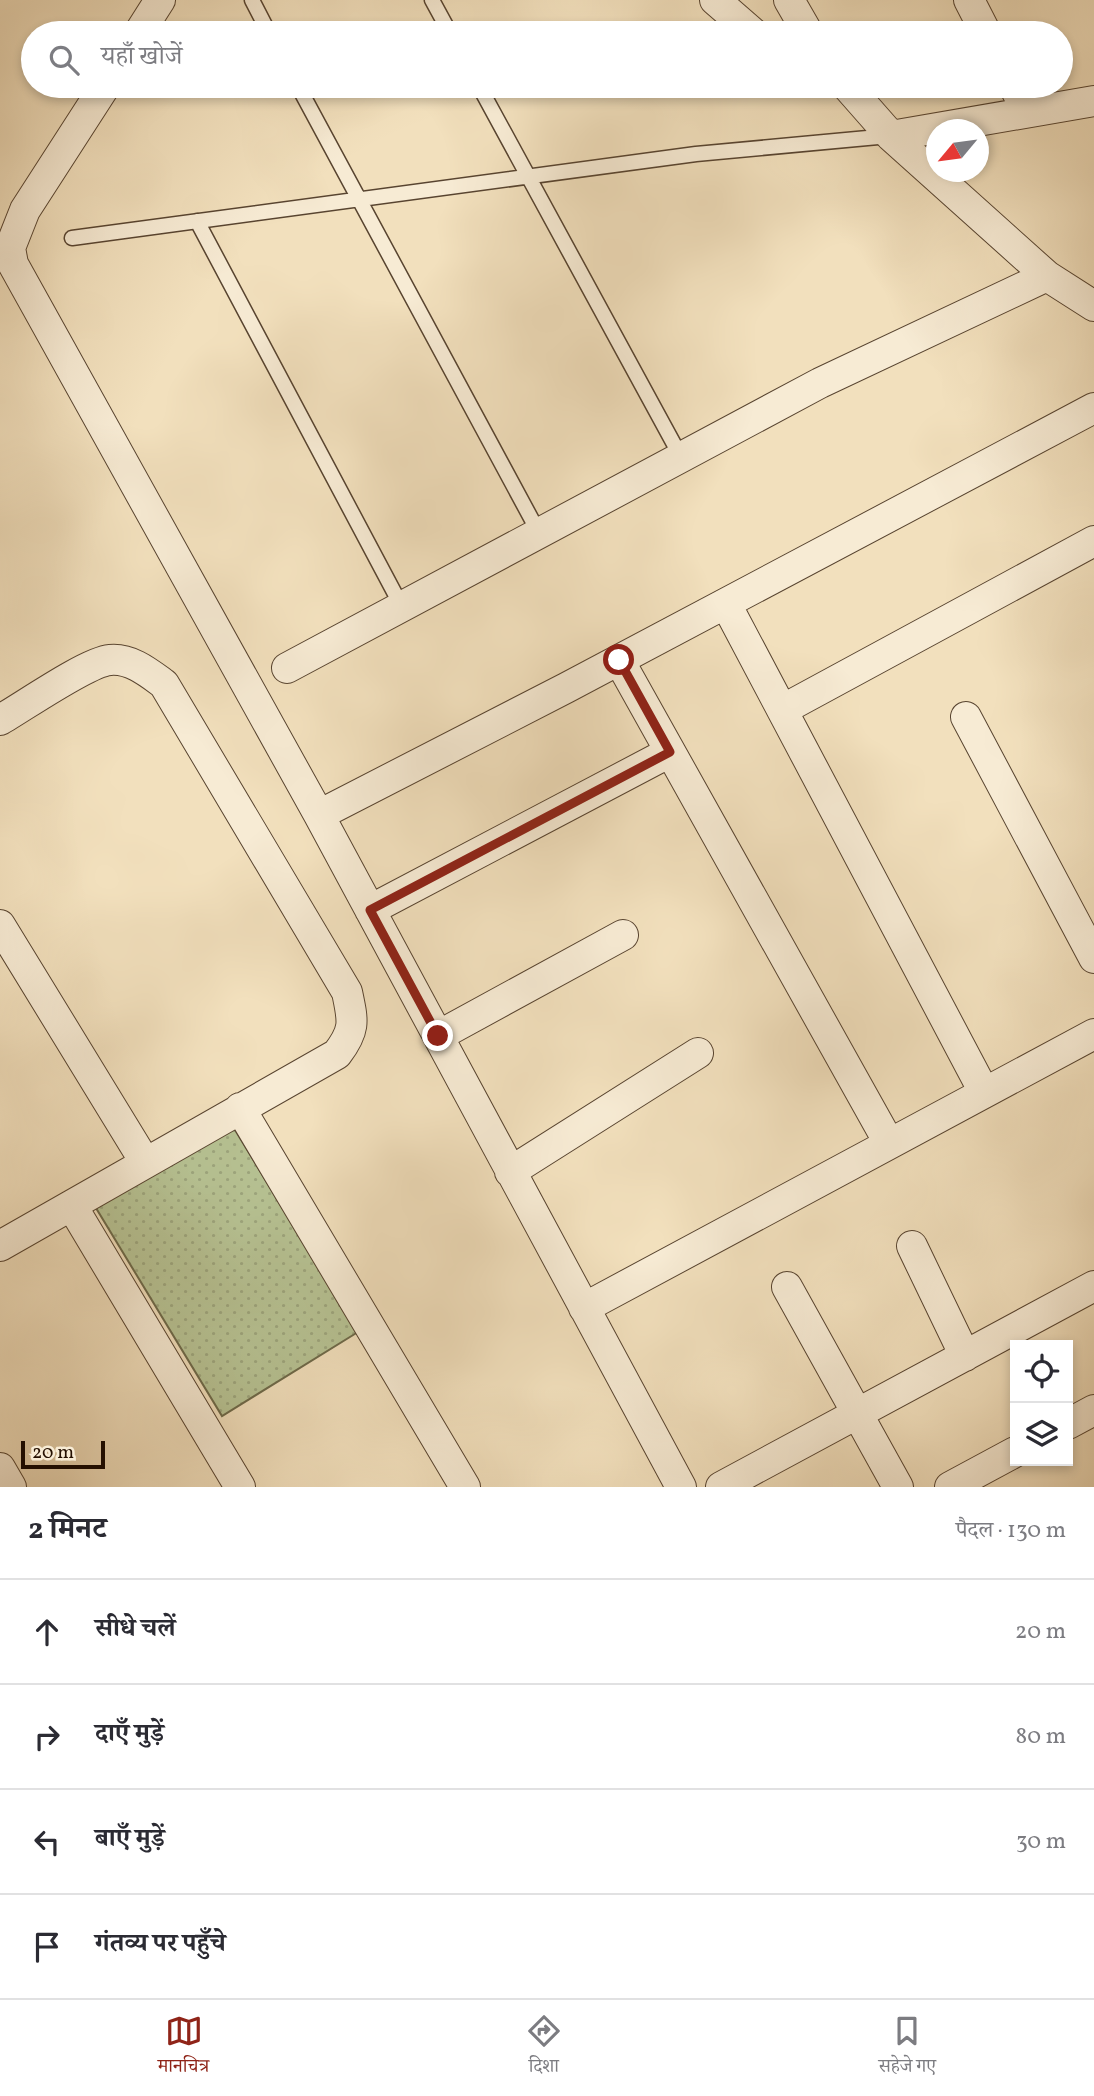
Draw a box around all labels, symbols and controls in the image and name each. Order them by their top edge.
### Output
search box [21,21,1073,98]
text: यहाँ खोजें [101,39,182,75]
icon: search [45,41,83,79]
north arrow [926,119,989,182]
route start [603,644,634,675]
route end [422,1020,453,1051]
map controls [1010,1340,1073,1466]
button: locate [1010,1340,1073,1403]
button: layers [1010,1403,1073,1466]
scale bar [21,1438,105,1470]
text: 20 m [32,1440,74,1466]
text: 2 मिनट [28,1509,106,1551]
text: पैदल · 130 m [956,1515,1066,1547]
text: सीधे चलें [95,1611,176,1647]
icon: ahead [28,1613,66,1651]
text: 20 m [1015,1616,1066,1648]
text: दाएँ मुड़ें [95,1716,164,1752]
icon: right [28,1718,66,1756]
text: 80 m [1016,1721,1066,1753]
text: बाएँ मुड़ें [95,1821,165,1857]
icon: left [28,1823,66,1861]
text: 30 m [1016,1826,1066,1858]
text: गंतव्य पर पहुँचे [95,1926,226,1962]
icon: arrive [28,1928,66,1966]
tab: मानचित्र [158,2012,209,2084]
tab: दिशा [525,2012,563,2084]
tab: सहेजे गए [878,2012,936,2084]

